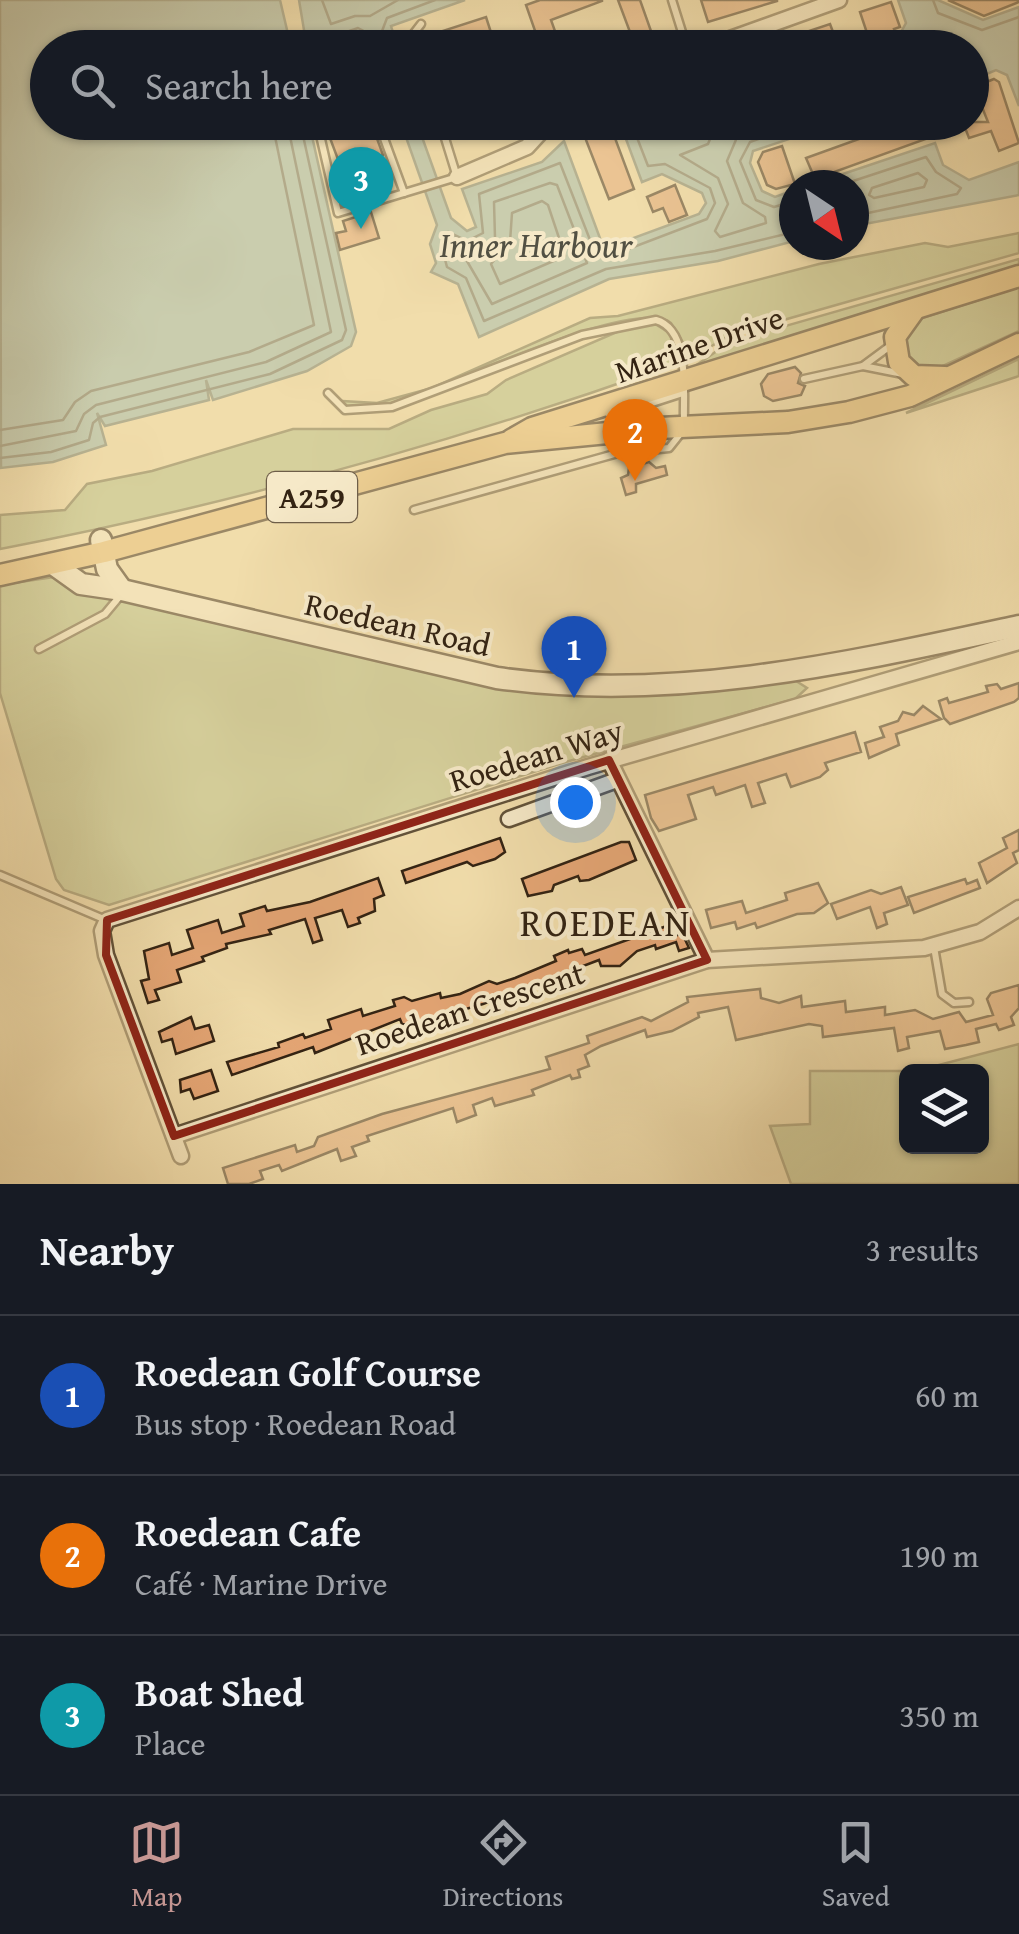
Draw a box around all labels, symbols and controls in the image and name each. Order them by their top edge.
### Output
search box [30,30,989,140]
text: Search here [145,57,333,113]
icon: search [65,58,120,113]
pin: 3 [328,146,394,229]
north arrow [779,170,869,260]
water label: Inner Harbour [440,219,633,270]
street label: Marine Drive [608,293,790,395]
pin: 2 [602,398,668,481]
road number: A259 [267,472,357,522]
street label: Roedean Road [301,580,495,668]
pin: 1 [542,616,606,698]
street label: Roedean Way [444,706,629,804]
your location [550,777,601,828]
district label: ROEDEAN [520,894,692,950]
street label: Roedean Crescent [349,949,591,1067]
map controls [899,1064,989,1154]
button: layers [899,1064,989,1154]
text: Nearby [40,1219,174,1280]
text: 3 results [866,1226,979,1273]
text: Roedean Golf Course [135,1344,481,1400]
text: 1 [64,1372,81,1419]
text: 60 m [915,1372,979,1419]
text: Bus stop · Roedean Road [135,1400,456,1447]
text: Roedean Cafe [135,1504,361,1560]
text: 2 [64,1532,81,1579]
text: 190 m [900,1532,979,1579]
text: Café · Marine Drive [135,1560,388,1607]
text: Boat Shed [135,1664,304,1720]
text: 3 [64,1692,81,1739]
text: 350 m [900,1692,979,1739]
text: Place [135,1720,206,1767]
tab: Map [129,1815,184,1916]
tab: Directions [443,1815,563,1916]
tab: Saved [822,1815,890,1916]

